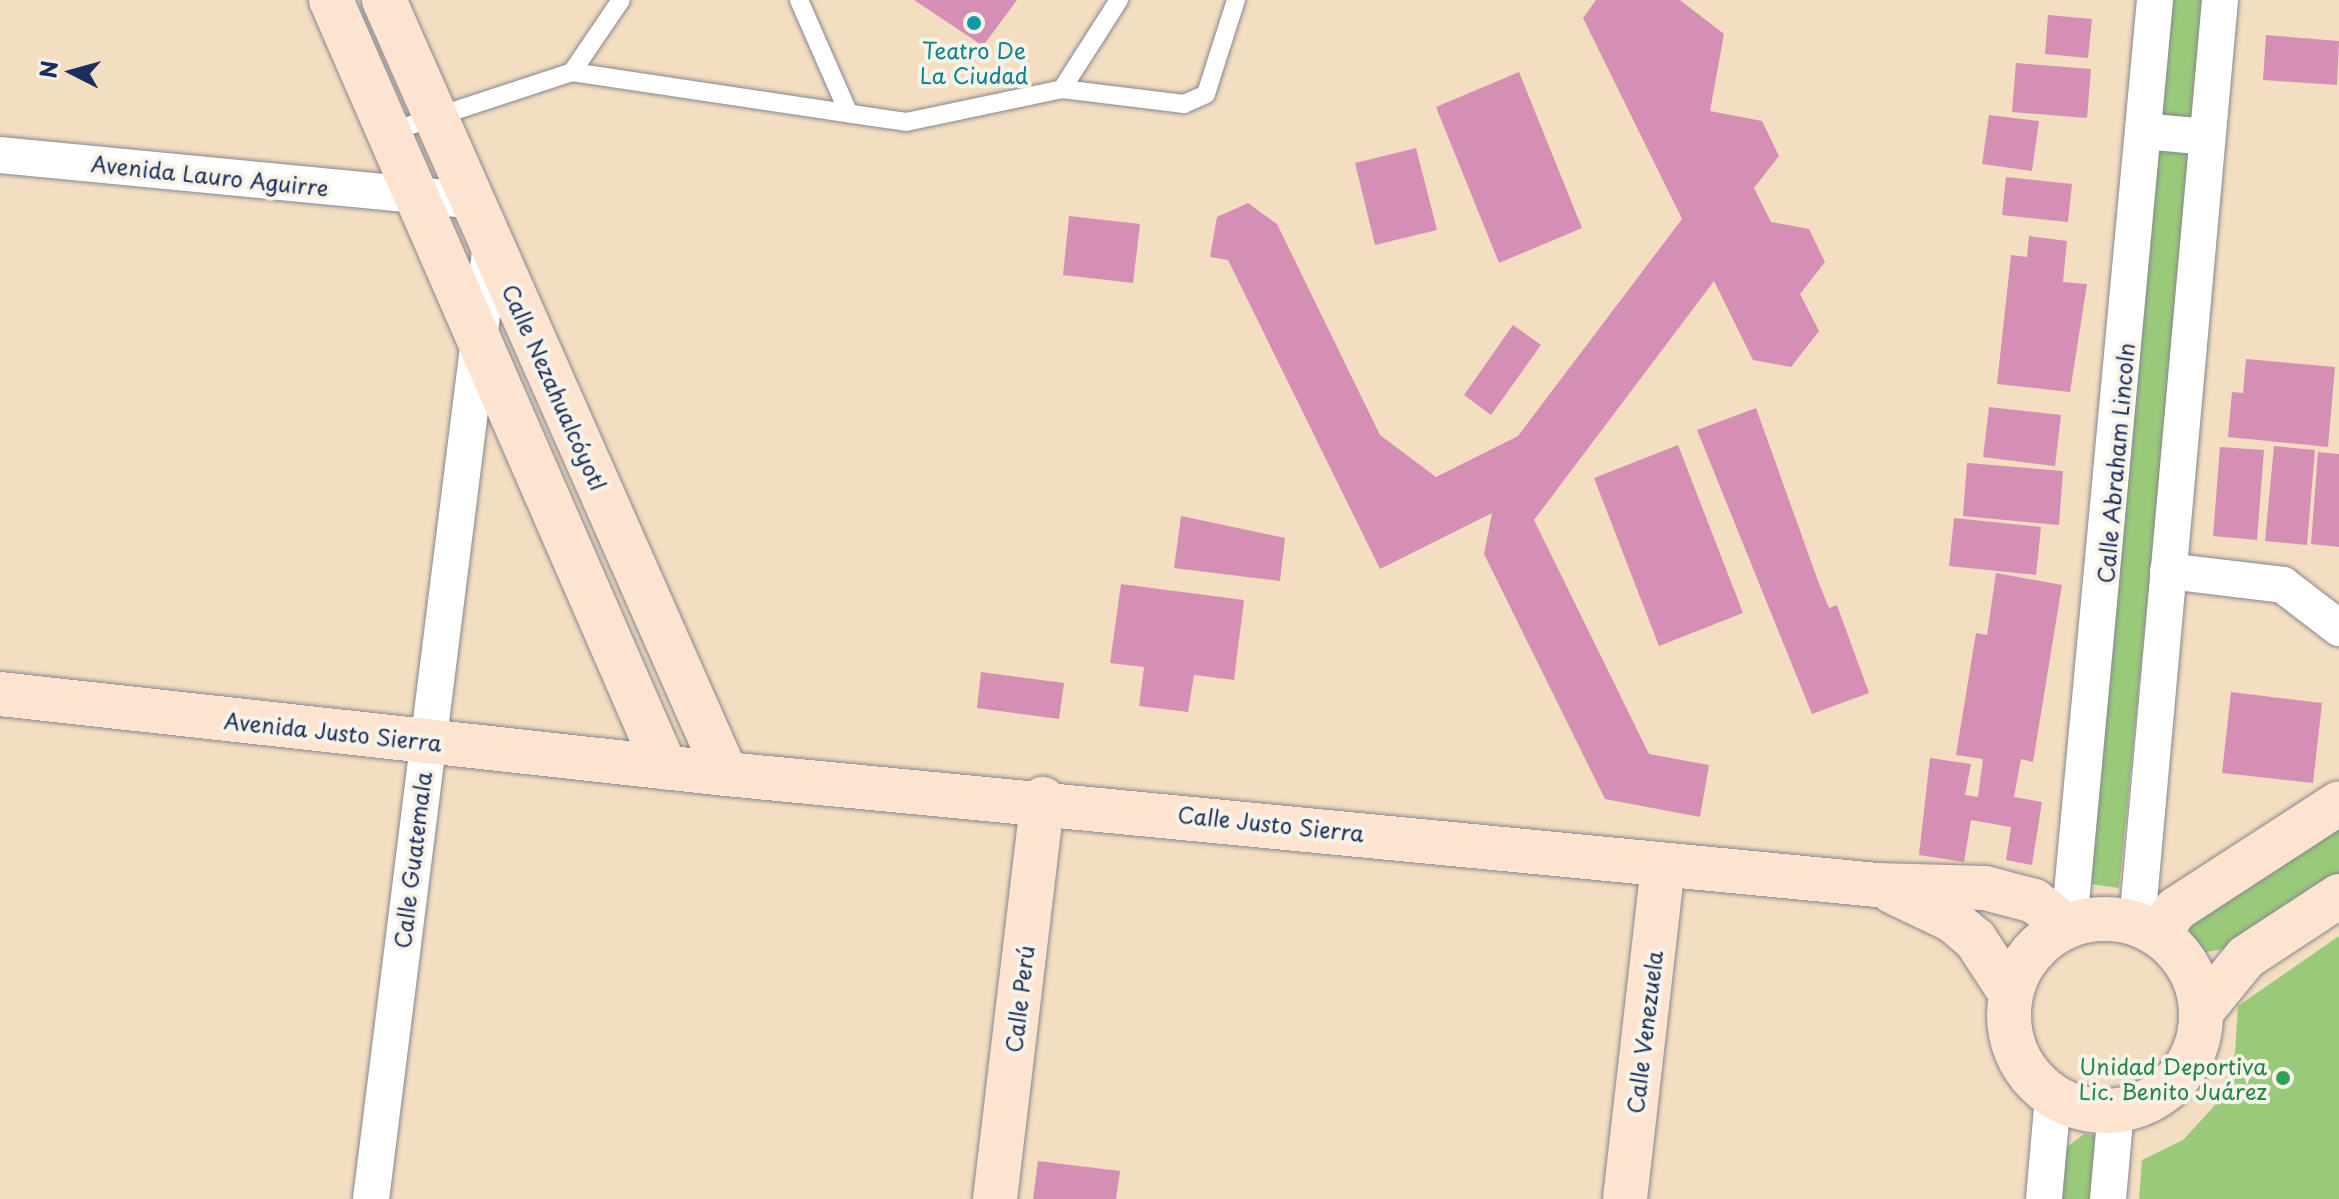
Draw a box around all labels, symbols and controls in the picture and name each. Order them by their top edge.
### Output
marker: Teatro De La Ciudad [965,14,983,32]
north arrow [32,32,112,112]
place label: Teatro De La Ciudad [920,36,1028,88]
text: N [30,59,65,80]
street label: Avenida Lauro Aguirre [90,149,330,201]
street label: Calle Nezahualcóyotl [497,279,613,495]
street label: Calle Abraham Lincoln [2091,342,2139,584]
street label: Avenida Justo Sierra [223,706,443,756]
street label: Calle Guatemala [388,770,436,950]
street label: Calle Justo Sierra [1176,800,1366,846]
street label: Calle Perú [999,944,1039,1054]
street label: Calle Venezuela [1621,948,1667,1116]
place label: Unidad Deportiva Lic. Benito Juárez [2078,1052,2267,1104]
marker: Unidad Deportiva Lic. Benito Juárez [2274,1069,2292,1087]

